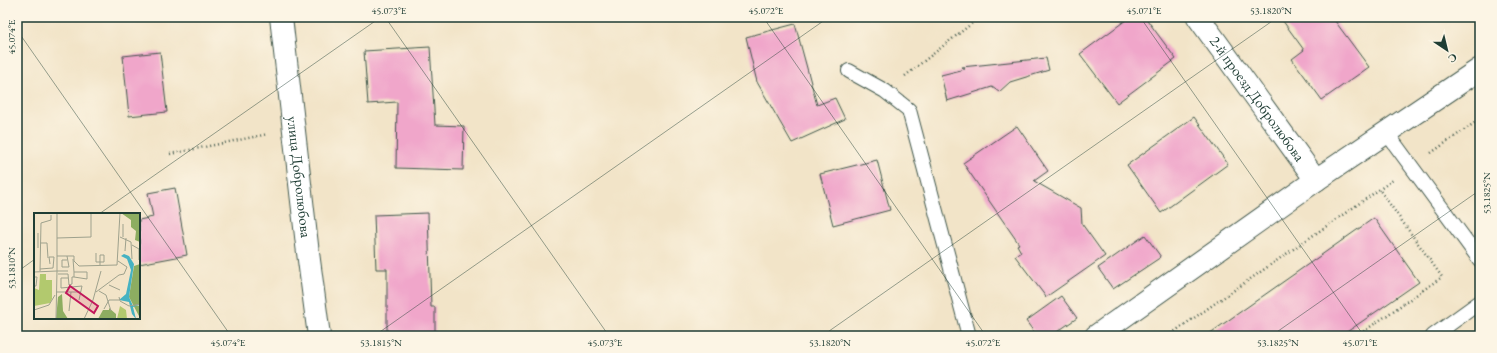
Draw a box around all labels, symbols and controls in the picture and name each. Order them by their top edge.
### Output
text: 45.073°E [372,4,407,17]
text: 45.072°E [749,4,784,17]
text: 45.071°E [1127,4,1162,17]
text: 53.1820°N [1250,4,1292,17]
text: 45.074°E [5,19,18,54]
north arrow [1427,30,1467,70]
street label: 2-й проезд Добролюбова [1206,32,1309,165]
text: С [1445,50,1460,66]
street label: улица Добролюбова [283,115,316,239]
text: 53.1825°N [1480,172,1493,214]
inset map [34,213,140,319]
text: 53.1810°N [5,247,18,289]
text: 45.074°E [211,336,246,349]
text: 53.1815°N [360,336,402,349]
text: 45.073°E [588,336,623,349]
text: 53.1820°N [809,336,851,349]
text: 45.072°E [966,336,1001,349]
text: 53.1825°N [1257,336,1299,349]
text: 45.071°E [1343,336,1378,349]

